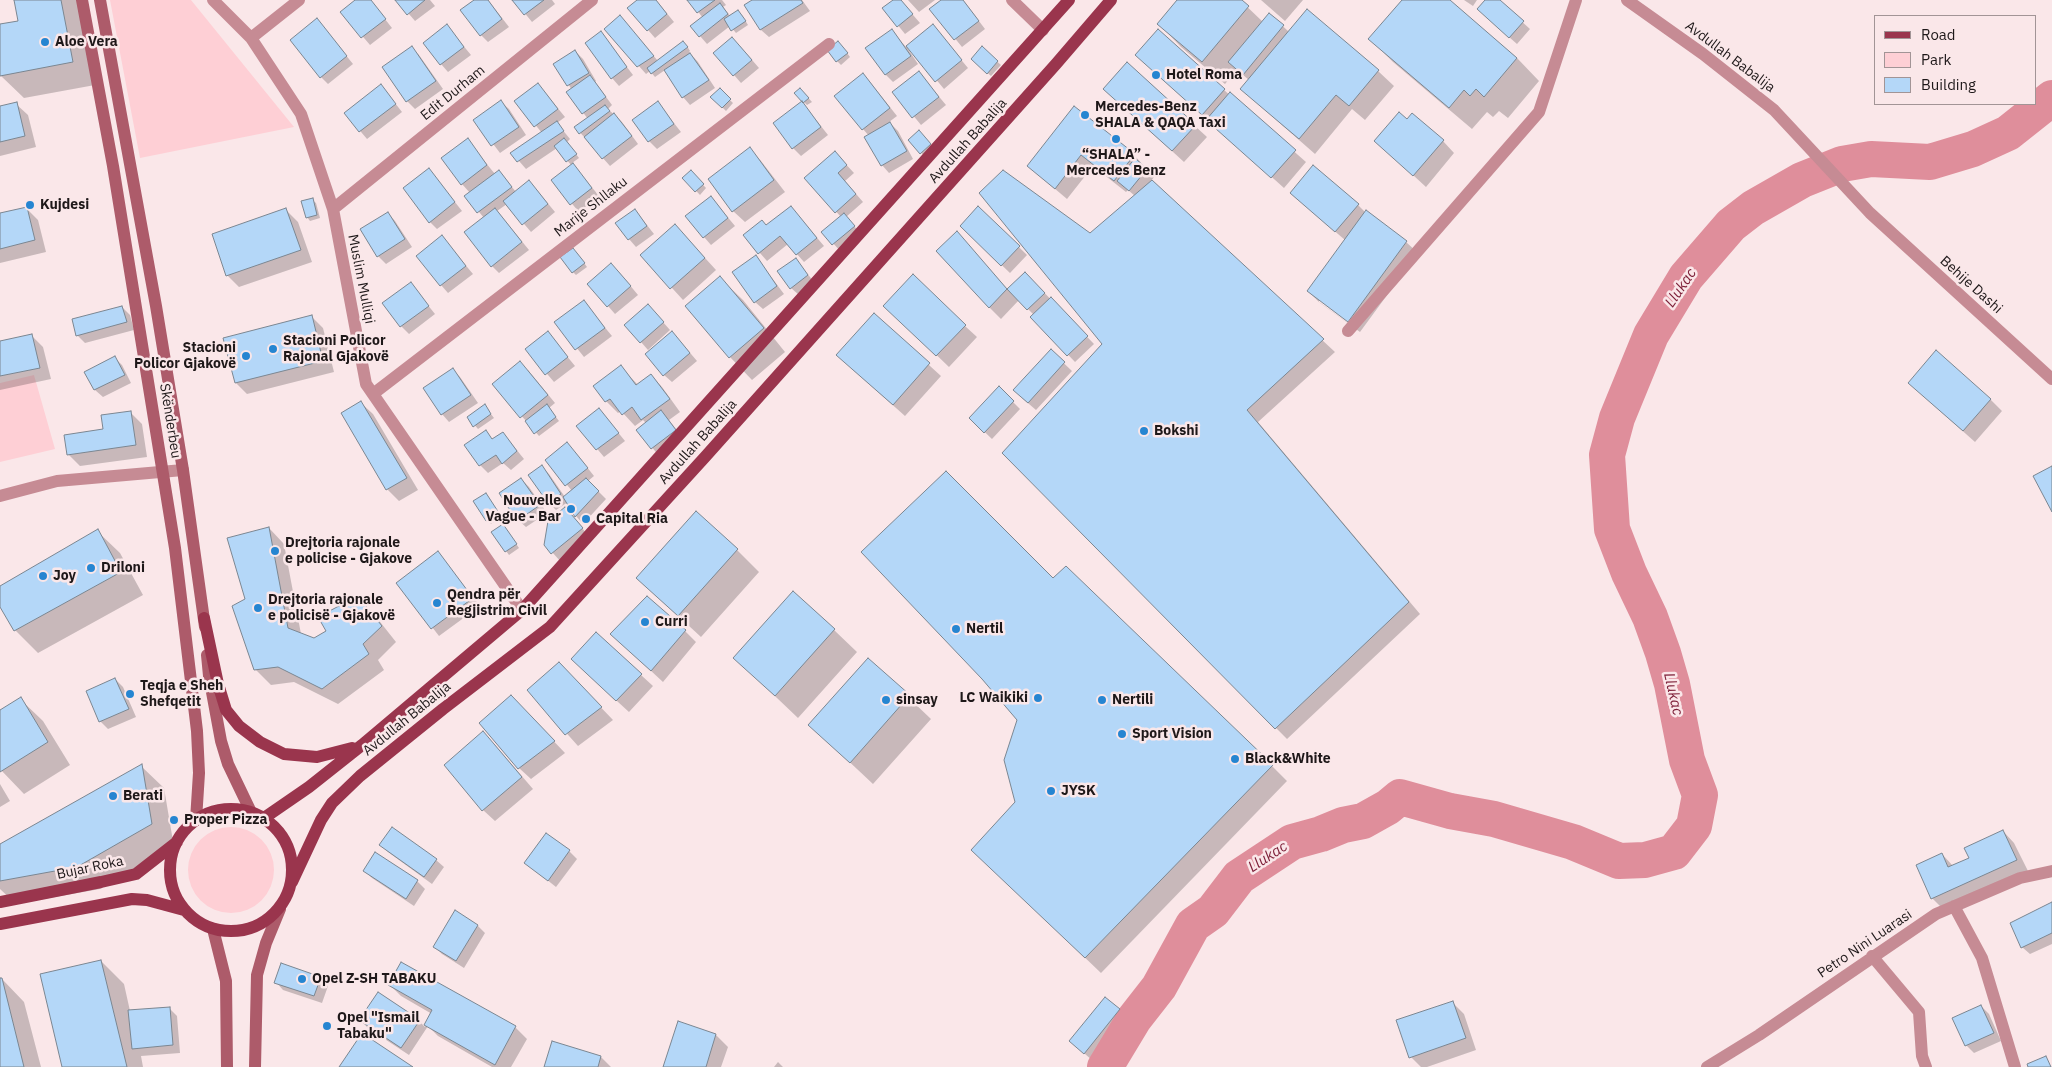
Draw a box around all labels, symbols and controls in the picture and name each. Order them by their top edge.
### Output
legend [1874,15,2037,105]
street label: Avdullah Babalija [1682,18,1778,96]
text: Road [1921,25,1956,44]
place label: Aloe Vera [55,34,118,50]
marker: Aloe Vera [39,36,51,48]
text: Park [1921,50,1951,69]
street label: Edit Durham [417,62,489,124]
place label: Hotel Roma [1166,67,1242,83]
marker: Hotel Roma [1150,69,1162,81]
text: Building [1921,75,1976,94]
street label: Avdullah Babalija [926,95,1010,187]
place label: Mercedes-Benz SHALA & QAQA Taxi [1095,99,1226,132]
marker: Mercedes-Benz SHALA & QAQA Taxi [1079,109,1091,121]
marker: “SHALA” - Mercedes Benz [1110,133,1122,145]
place label: “SHALA” - Mercedes Benz [1066,147,1166,180]
street label: Marije Shllaku [551,173,631,241]
place label: Kujdesi [40,197,89,213]
marker: Kujdesi [24,199,36,211]
street label: Muslim Mulliqi [344,233,378,325]
street label: Behije Dashi [1936,253,2006,317]
water label: Llukac [1661,265,1701,311]
place label: Stacioni Policor Rajonal Gjakovë [283,333,389,366]
place label: Stacioni Policor Gjakovë [134,340,236,372]
marker: Stacioni Policor Rajonal Gjakovë [267,343,279,355]
marker: Stacioni Policor Gjakovë [240,350,252,362]
street label: Skënderbeu [156,382,184,460]
street label: Avdullah Babalija [656,396,740,488]
place label: Bokshi [1154,423,1199,439]
marker: Bokshi [1138,425,1150,437]
place label: Nouvelle Vague - Bar [485,493,561,526]
marker: Nouvelle Vague - Bar [565,503,577,515]
place label: Capital Ria [596,511,668,527]
marker: Capital Ria [580,513,592,525]
place label: Drejtoria rajonale e policise - Gjakove [285,535,412,568]
marker: Drejtoria rajonale e policise - Gjakove [269,545,281,557]
place label: Driloni [101,560,145,576]
marker: Driloni [85,562,97,574]
place label: Joy [53,568,76,584]
marker: Joy [37,570,49,582]
place label: Qendra për Regjistrim Civil [447,587,547,620]
place label: Drejtoria rajonale e policisë - Gjakovë [268,592,395,624]
marker: Qendra për Regjistrim Civil [431,597,443,609]
marker: Drejtoria rajonale e policisë - Gjakovë [252,602,264,614]
place label: Curri [655,614,688,630]
marker: Curri [639,616,651,628]
place label: Nertil [966,621,1003,637]
marker: Nertil [950,623,962,635]
water label: Llukac [1659,671,1687,717]
place label: Teqja e Sheh Shefqetit [140,678,223,710]
street label: Avdullah Babalija [360,678,454,760]
marker: Teqja e Sheh Shefqetit [124,688,136,700]
place label: LC Waikiki [959,690,1028,706]
place label: sinsay [896,692,938,708]
marker: LC Waikiki [1032,692,1044,704]
place label: Nertili [1112,692,1153,708]
marker: sinsay [880,694,892,706]
marker: Nertili [1096,694,1108,706]
place label: Sport Vision [1132,726,1212,742]
marker: Sport Vision [1116,728,1128,740]
place label: Black&White [1245,751,1331,767]
marker: Black&White [1229,753,1241,765]
place label: JYSK [1061,783,1096,799]
marker: JYSK [1045,785,1057,797]
place label: Berati [123,788,163,804]
marker: Berati [107,790,119,802]
place label: Proper Pizza [184,812,268,828]
marker: Proper Pizza [168,814,180,826]
water label: Llukac [1245,838,1291,876]
street label: Bujar Roka [55,853,125,883]
street label: Petro Nini Luarasi [1815,906,1915,982]
place label: Opel Z-SH TABAKU [312,971,436,987]
marker: Opel Z-SH TABAKU [296,973,308,985]
place label: Opel "Ismail Tabaku" [337,1010,420,1042]
marker: Opel "Ismail Tabaku" [321,1020,333,1032]

